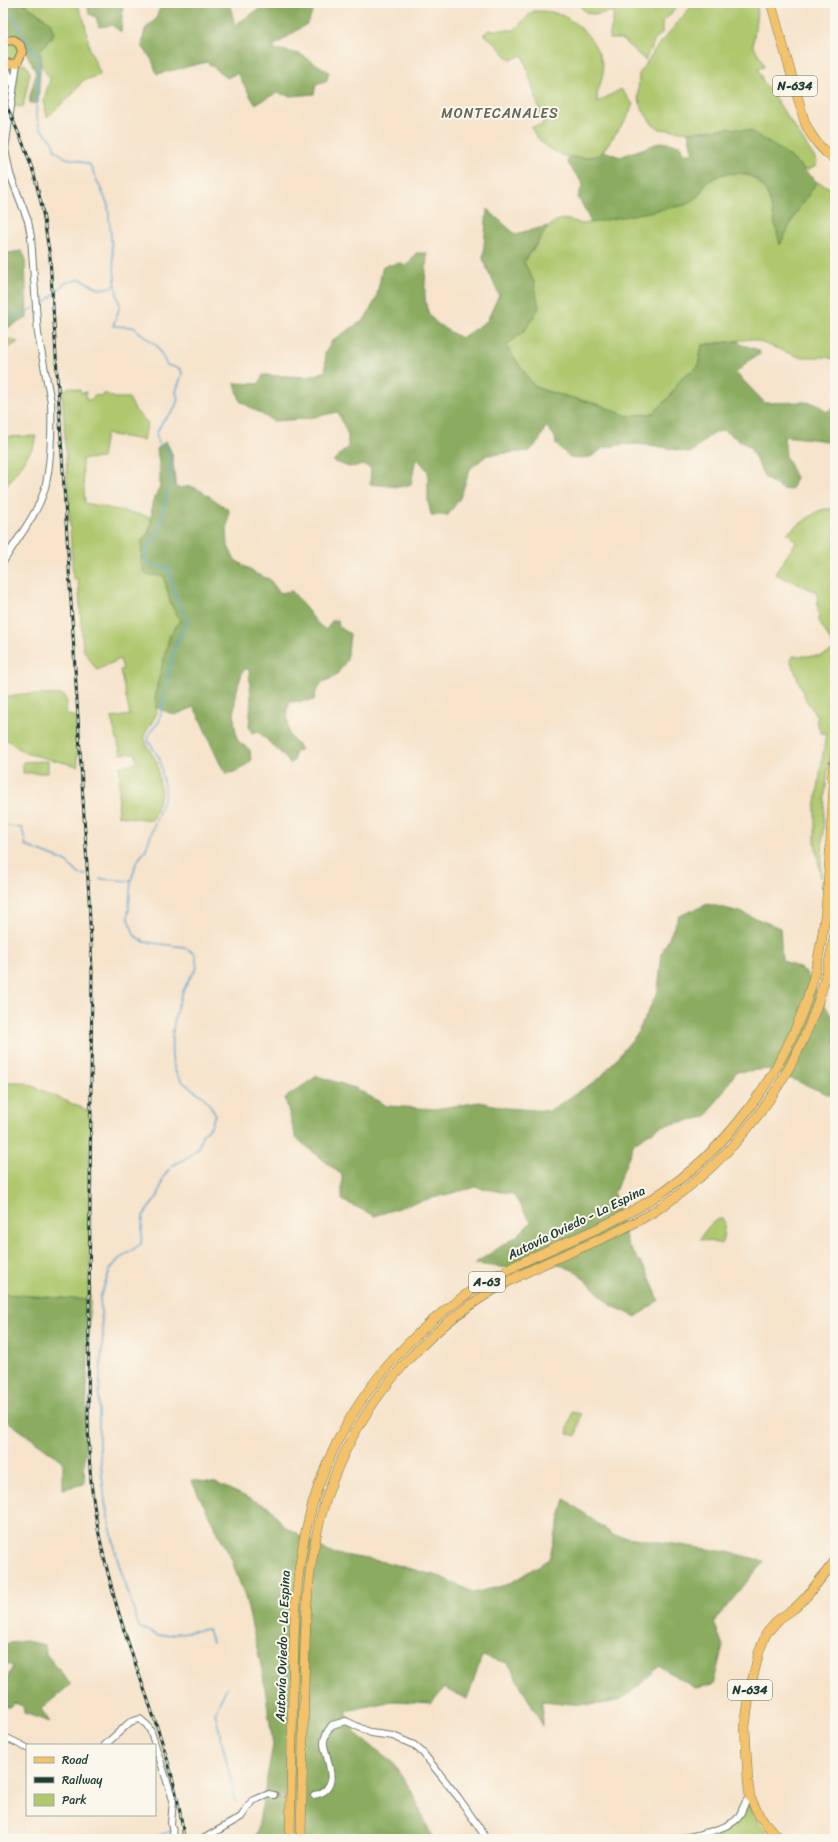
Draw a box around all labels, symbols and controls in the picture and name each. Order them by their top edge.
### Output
road number: N-634 [773,76,817,96]
district label: MONTECANALES [441,101,559,126]
street label: Autovía Oviedo - La Espina [502,1179,650,1266]
road number: A-63 [469,1272,505,1292]
street label: Autovía Oviedo - La Espina [268,1570,297,1723]
road number: N-634 [728,1680,772,1700]
legend [26,1744,156,1816]
text: Road [62,1749,89,1771]
text: Railway [62,1769,103,1791]
text: Park [62,1789,87,1811]

